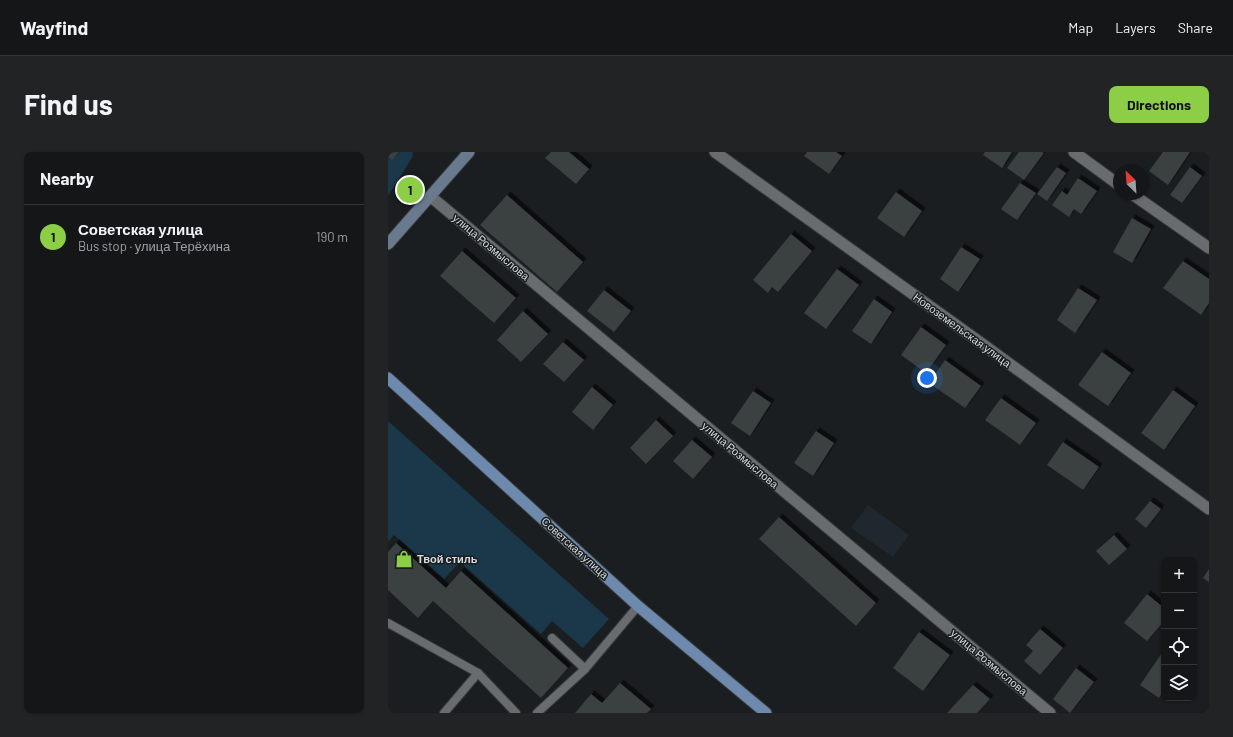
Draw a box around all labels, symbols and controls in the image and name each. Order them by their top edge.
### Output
text: Wayfind [20,16,88,39]
text: Map [1068,19,1093,36]
text: Layers [1115,19,1156,36]
text: Share [1178,19,1213,36]
button: Directions [1109,86,1209,123]
text: Find us [24,87,113,121]
north arrow [1113,164,1149,200]
text: Nearby [40,168,94,188]
pin: 1 [397,175,423,205]
street label: улица Розмыслова [450,211,533,283]
text: Советская улица [78,220,203,238]
text: 1 [51,229,55,245]
text: 190 m [316,229,348,245]
text: Bus stop · улица Терёхина [78,238,230,254]
street label: Новоземельская улица [911,290,1014,370]
your location [917,368,937,388]
street label: улица Розмыслова [699,419,782,491]
street label: Советская улица [539,514,612,582]
shop icon: Твой стиль [394,549,414,569]
place label: Твой стиль [417,552,478,565]
map controls [1161,557,1197,701]
button: + [1161,557,1197,593]
button: − [1161,593,1197,629]
street label: улица Розмыслова [948,626,1031,698]
button: locate [1161,629,1197,665]
button: layers [1161,665,1197,701]

